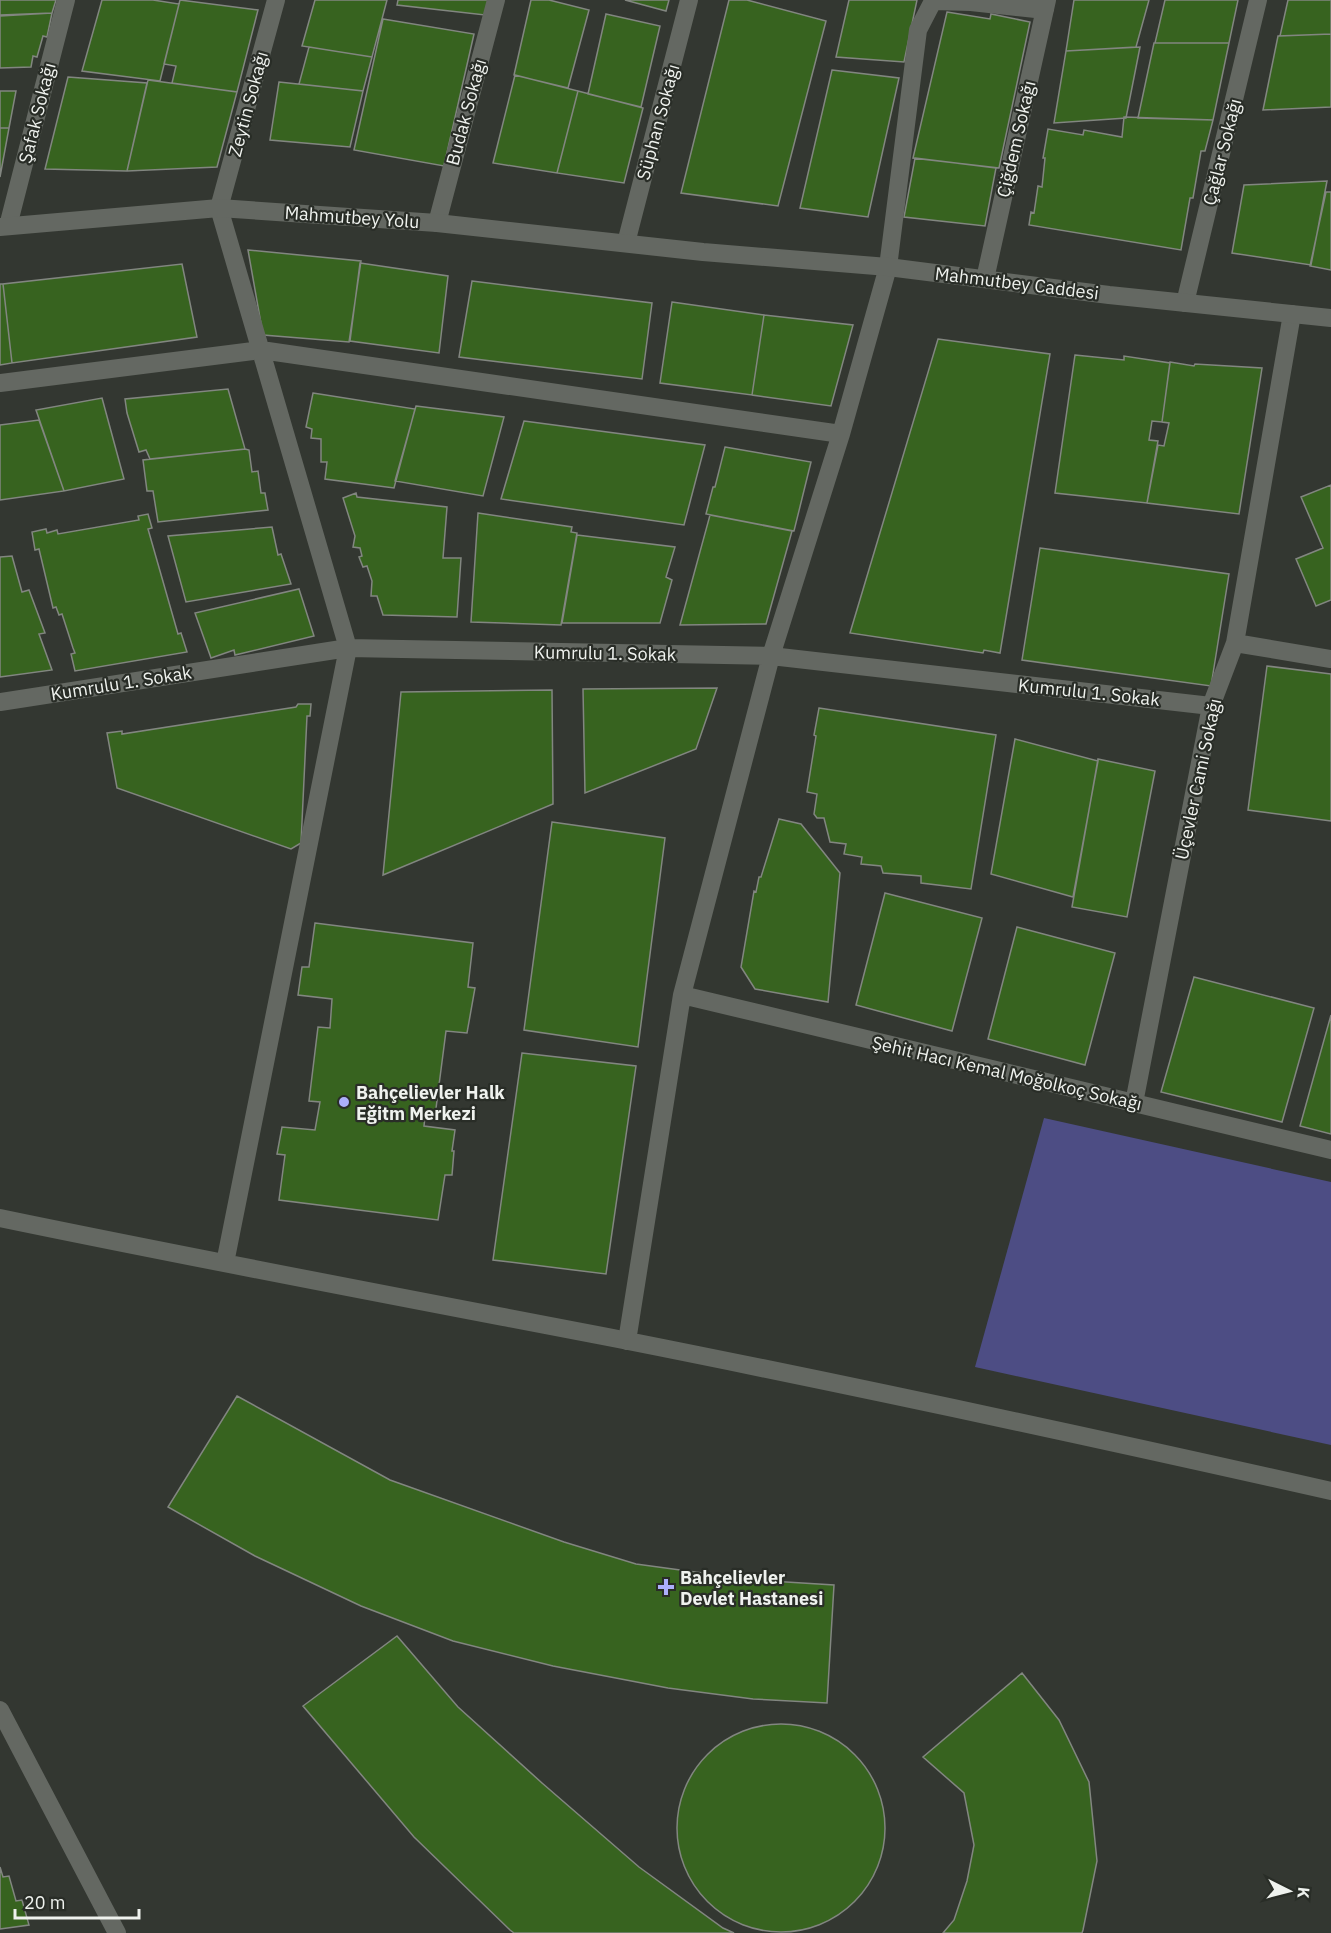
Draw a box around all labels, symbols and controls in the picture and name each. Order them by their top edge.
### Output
street label: Zeytin Sokağı [223,49,273,159]
street label: Budak Sokağı [441,56,491,168]
street label: Şafak Sokağı [13,60,61,166]
street label: Süphan Sokağı [631,62,685,182]
street label: Çiğdem Sokağı [991,78,1041,200]
street label: Çağlar Sokağı [1198,96,1246,208]
street label: Mahmutbey Yolu [284,201,420,233]
street label: Mahmutbey Caddesi [934,262,1100,304]
street label: Kumrulu 1. Sokak [534,640,677,666]
street label: Kumrulu 1. Sokak [49,660,194,705]
street label: Kumrulu 1. Sokak [1017,673,1161,711]
street label: Üçevler Cami Sokağı [1170,696,1226,862]
street label: Şehit Hacı Kemal Moğolkoç Sokağı [870,1031,1144,1115]
place label: Bahçelievler Halk Eğitm Merkezi [356,1081,505,1125]
marker: Bahçelievler Halk Eğitm Merkezi [337,1095,351,1109]
place label: Bahçelievler Devlet Hastanesi [680,1566,823,1610]
marker: Bahçelievler Devlet Hastanesi [657,1578,675,1596]
north arrow [1259,1861,1319,1921]
scale bar [15,1882,140,1920]
text: K [1293,1886,1314,1899]
text: 20 m [24,1891,66,1914]

